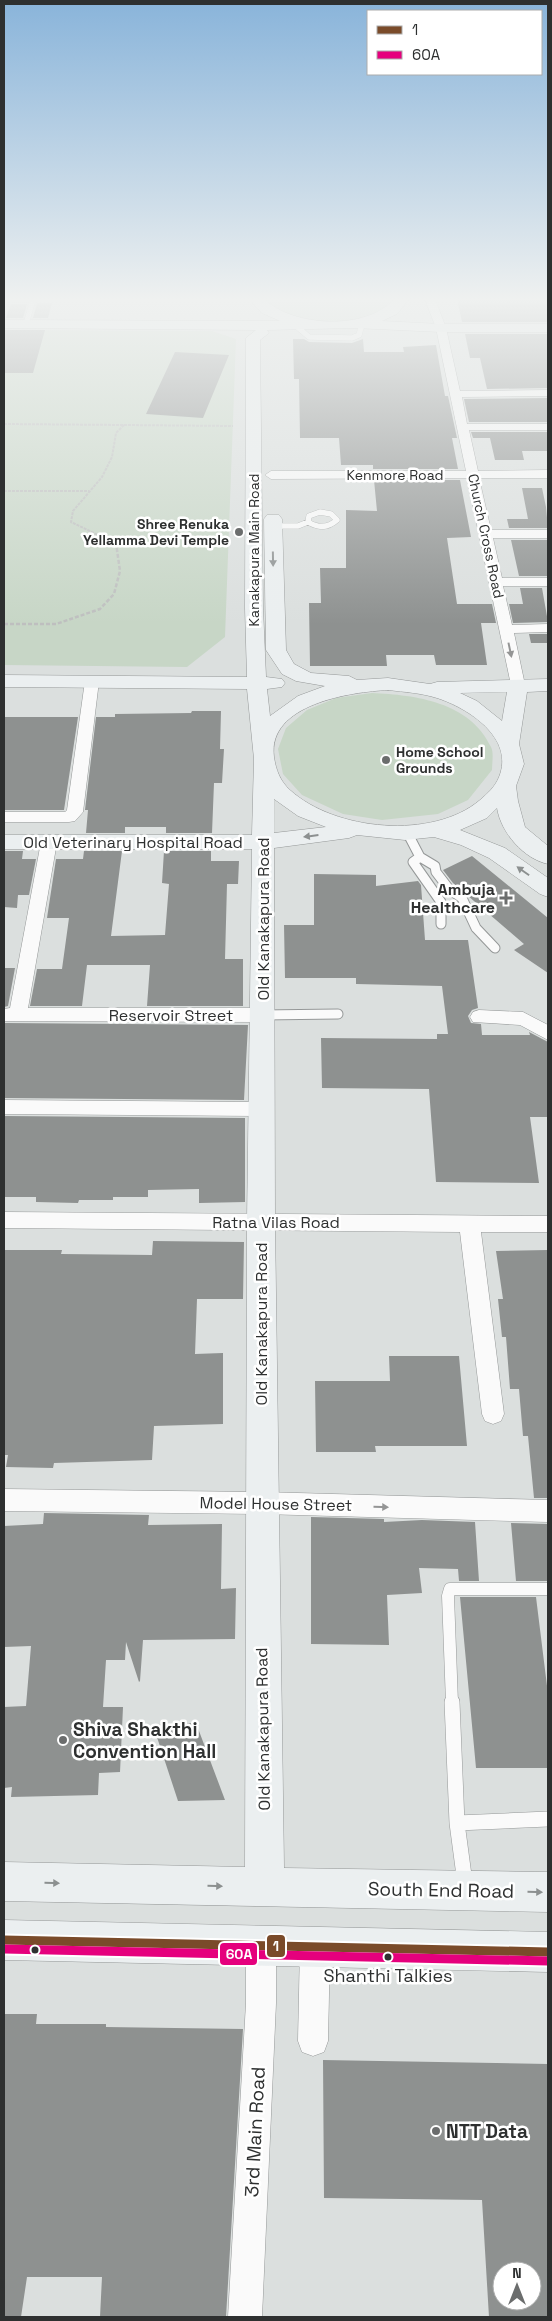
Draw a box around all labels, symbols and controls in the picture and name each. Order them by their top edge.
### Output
legend [367,10,542,75]
text: 1 [412,20,418,39]
text: 60A [412,45,441,64]
street label: Kenmore Road [346,466,444,484]
street label: Church Cross Road [464,472,508,600]
street label: Kanakapura Main Road [245,473,263,627]
place label: Shree Renuka Yellamma Devi Temple [83,515,229,549]
marker: Shree Renuka Yellamma Devi Temple [233,526,245,538]
one-way arrow [269,551,277,567]
one-way arrow [507,642,515,658]
place label: Home School Grounds [396,743,484,777]
marker: Home School Grounds [380,754,392,766]
street label: Old Veterinary Hospital Road [23,832,243,853]
one-way arrow [303,832,319,840]
street label: Old Kanakapura Road [253,837,274,1001]
one-way arrow [516,866,530,876]
place label: Ambuja Healthcare [411,879,495,918]
marker: Ambuja Healthcare [499,891,513,905]
street label: Reservoir Street [109,1005,233,1026]
street label: Ratna Vilas Road [212,1212,340,1233]
street label: Old Kanakapura Road [251,1242,272,1406]
street label: Model House Street [200,1492,352,1516]
one-way arrow [373,1503,389,1511]
street label: Old Kanakapura Road [251,1647,275,1811]
place label: Shiva Shakthi Convention Hall [73,1717,216,1764]
marker: Shiva Shakthi Convention Hall [57,1734,69,1746]
street label: South End Road [368,1876,514,1904]
one-way arrow [45,1879,61,1887]
one-way arrow [207,1882,223,1890]
one-way arrow [527,1888,543,1896]
line badge: 1 [266,1934,286,1958]
text: 1 [273,1937,279,1955]
line badge: 60A [219,1942,258,1966]
unlabelled marker [30,1945,40,1955]
text: 60A [226,1945,252,1963]
marker: Shanthi Talkies [383,1952,393,1962]
place label: Shanthi Talkies [323,1964,453,1987]
street label: 3rd Main Road [239,2066,271,2198]
place label: NTT Data [446,2119,528,2144]
marker: NTT Data [430,2125,442,2137]
north arrow [492,2261,542,2311]
text: N [512,2264,522,2282]

